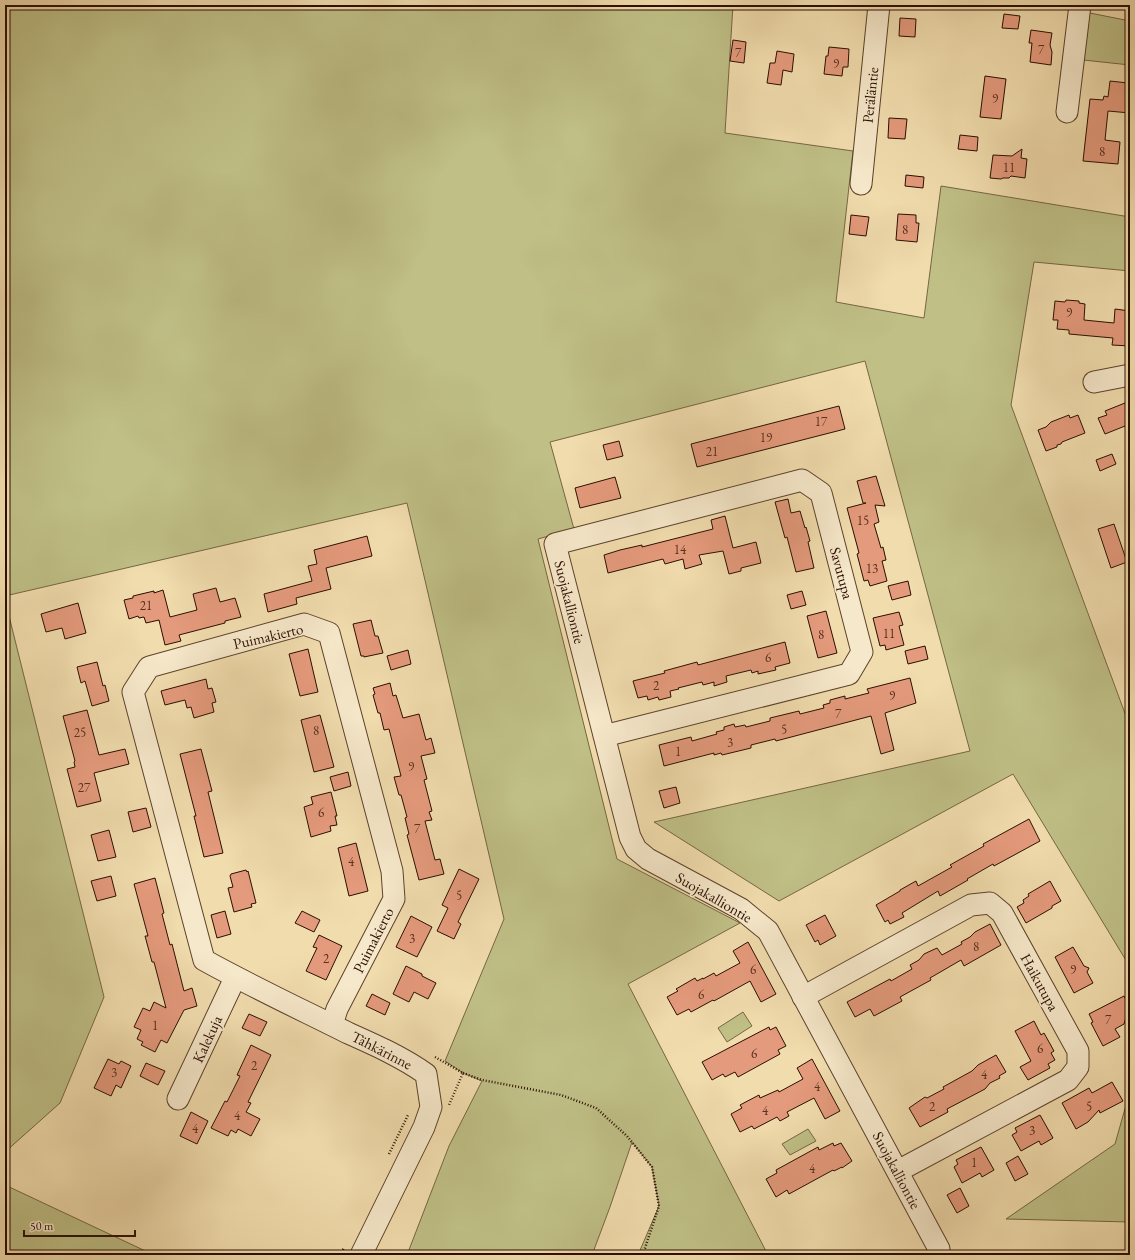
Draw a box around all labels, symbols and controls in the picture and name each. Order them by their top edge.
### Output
house number: 7 [1038,41,1045,58]
house number: 7 [735,44,742,61]
house number: 9 [833,55,840,72]
street label: Peräläntie [858,66,882,124]
house number: 9 [992,90,999,107]
house number: 8 [1099,143,1105,160]
house number: 11 [1003,159,1015,176]
house number: 8 [902,221,908,238]
house number: 9 [1066,304,1073,321]
house number: 17 [815,413,828,430]
house number: 19 [760,429,773,446]
house number: 21 [706,443,718,460]
house number: 15 [857,512,869,529]
house number: 14 [674,541,687,558]
street label: Savutupa [826,545,858,601]
street label: Suojakalliontie [550,558,590,646]
house number: 13 [866,560,878,577]
house number: 21 [140,597,152,614]
street label: Puimakierto [231,619,305,653]
house number: 11 [883,625,895,642]
house number: 8 [818,626,824,643]
house number: 6 [765,649,771,666]
house number: 2 [653,677,660,694]
house number: 9 [889,687,896,704]
house number: 7 [835,705,842,722]
house number: 5 [781,721,787,738]
house number: 8 [313,722,319,739]
house number: 25 [74,724,86,741]
house number: 3 [727,734,733,751]
house number: 1 [675,743,681,760]
house number: 9 [408,758,415,775]
house number: 27 [78,779,91,796]
house number: 6 [318,804,324,821]
house number: 7 [414,820,421,837]
house number: 4 [348,853,355,870]
street label: Suojakalliontie [672,867,756,927]
house number: 5 [456,887,462,904]
street label: Puimakierto [348,904,398,976]
house number: 3 [409,930,415,947]
house number: 8 [973,938,979,955]
house number: 2 [323,950,330,967]
street label: Haikutupa [1016,950,1064,1014]
house number: 6 [750,961,756,978]
house number: 9 [1070,961,1077,978]
house number: 6 [698,986,704,1003]
house number: 7 [1105,1011,1112,1028]
street label: Kalekuja [188,1012,226,1066]
house number: 1 [152,1017,158,1034]
street label: Tähkärinne [348,1027,416,1073]
house number: 6 [1037,1040,1043,1057]
house number: 6 [751,1045,757,1062]
house number: 2 [251,1057,258,1074]
house number: 3 [111,1064,117,1081]
house number: 4 [981,1066,988,1083]
house number: 4 [814,1078,821,1095]
house number: 2 [929,1098,936,1115]
house number: 5 [1086,1098,1092,1115]
house number: 4 [762,1102,769,1119]
house number: 4 [234,1107,241,1124]
house number: 4 [192,1120,199,1137]
house number: 3 [1029,1122,1035,1139]
street label: Suojakalliontie [869,1128,925,1212]
house number: 1 [971,1154,977,1171]
house number: 4 [809,1160,816,1177]
scale bar [24,1212,135,1238]
text: 50 m [30,1218,54,1234]

